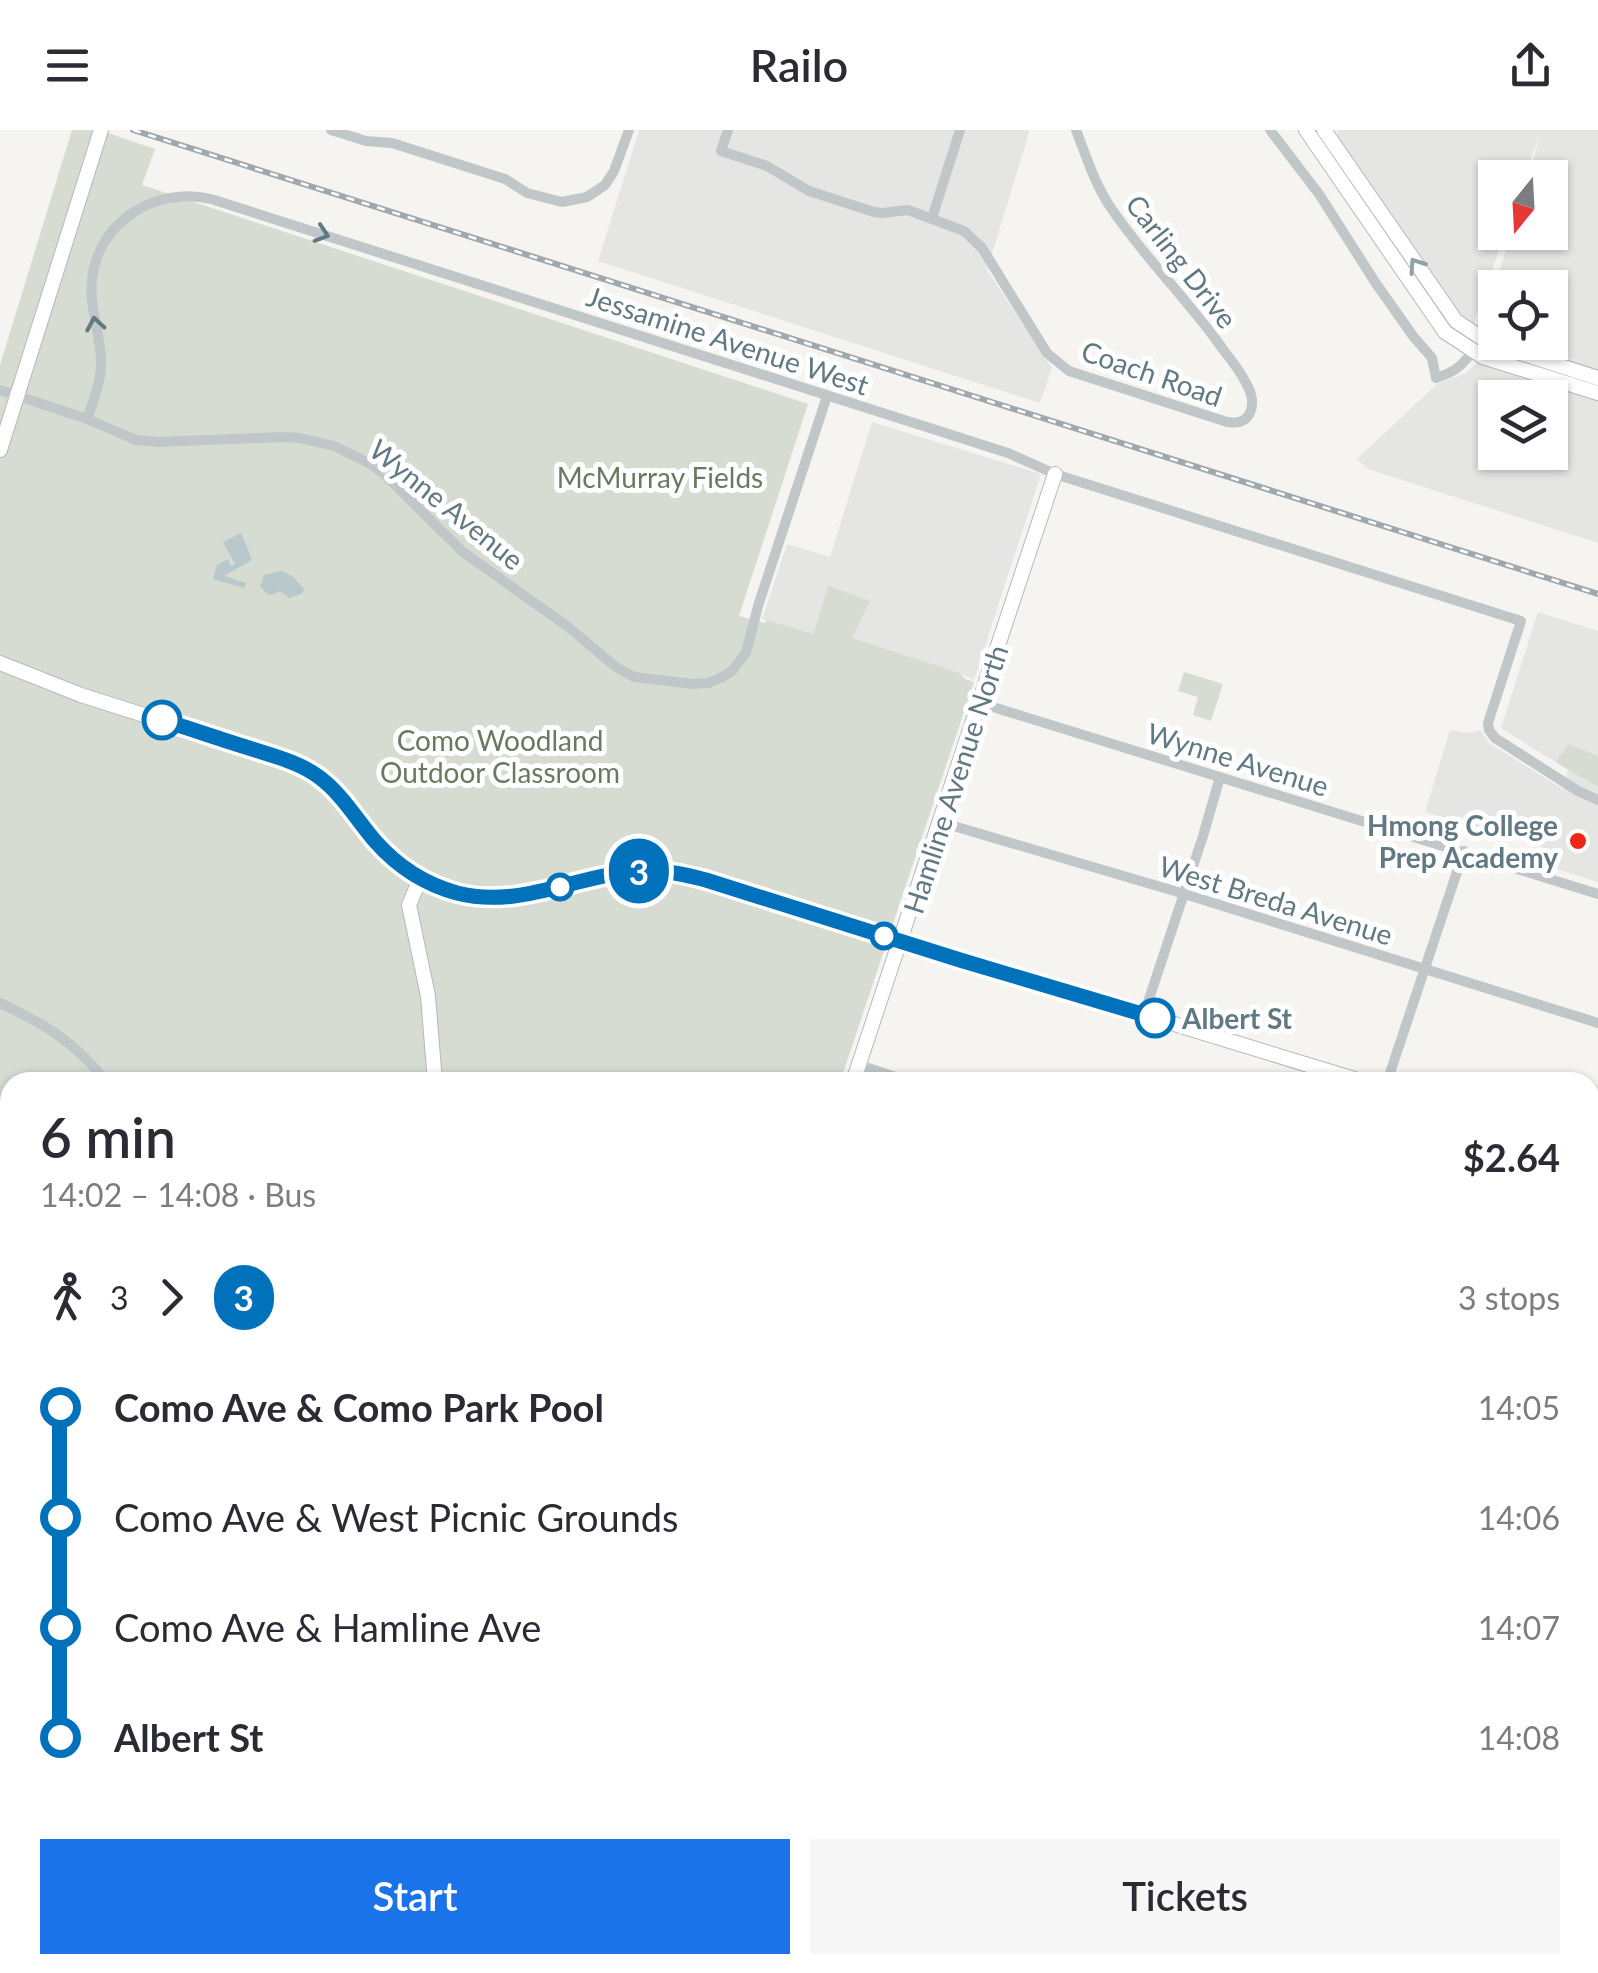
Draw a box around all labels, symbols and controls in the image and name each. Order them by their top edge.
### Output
icon: menu [40,38,95,93]
text: Railo [750,38,848,92]
icon: share [1503,38,1558,93]
north arrow [1478,160,1568,250]
map controls [1478,160,1568,470]
street label: Carling Drive [1119,187,1245,335]
one-way arrow [313,223,330,243]
one-way arrow [1410,258,1428,277]
button: locate [1478,270,1568,360]
street label: Jessamine Avenue West [583,278,873,402]
one-way arrow [85,316,106,332]
street label: Coach Road [1077,333,1227,413]
button: layers [1478,380,1568,470]
street label: Wynne Avenue [363,432,531,576]
park label: McMurray Fields [557,460,763,494]
street label: Hamline Avenue North [896,640,1014,918]
unlabelled marker [143,701,181,739]
street label: Wynne Avenue [1143,715,1333,803]
park label: Como Woodland Outdoor Classroom [380,723,620,789]
place label: Hmong College Prep Academy [1367,808,1558,874]
marker: Hmong College Prep Academy [1567,830,1589,852]
line badge: 3 [606,838,672,904]
street label: West Breda Avenue [1155,848,1397,952]
text: 3 [629,850,649,892]
unlabelled marker [547,874,573,900]
unlabelled marker [871,923,897,949]
marker: Albert St [1136,999,1174,1037]
place label: Albert St [1181,1001,1293,1035]
text: 6 min [40,1104,176,1170]
text: $2.64 [1463,1134,1560,1180]
text: 14:02 – 14:08 · Bus [40,1175,316,1214]
icon: walk [40,1270,95,1325]
icon: forward [144,1270,199,1325]
text: 3 [234,1276,254,1318]
text: 3 [110,1278,129,1317]
text: 3 stops [1458,1278,1560,1317]
text: Como Ave & Como Park Pool [114,1384,604,1430]
text: 14:05 [1478,1388,1560,1427]
text: Como Ave & West Picnic Grounds [114,1494,679,1540]
text: 14:06 [1478,1498,1560,1537]
text: Como Ave & Hamline Ave [114,1604,541,1650]
text: 14:07 [1478,1608,1560,1647]
text: Albert St [114,1714,263,1760]
text: 14:08 [1478,1718,1560,1757]
button: Start [40,1839,790,1954]
button: Tickets [810,1839,1560,1954]

